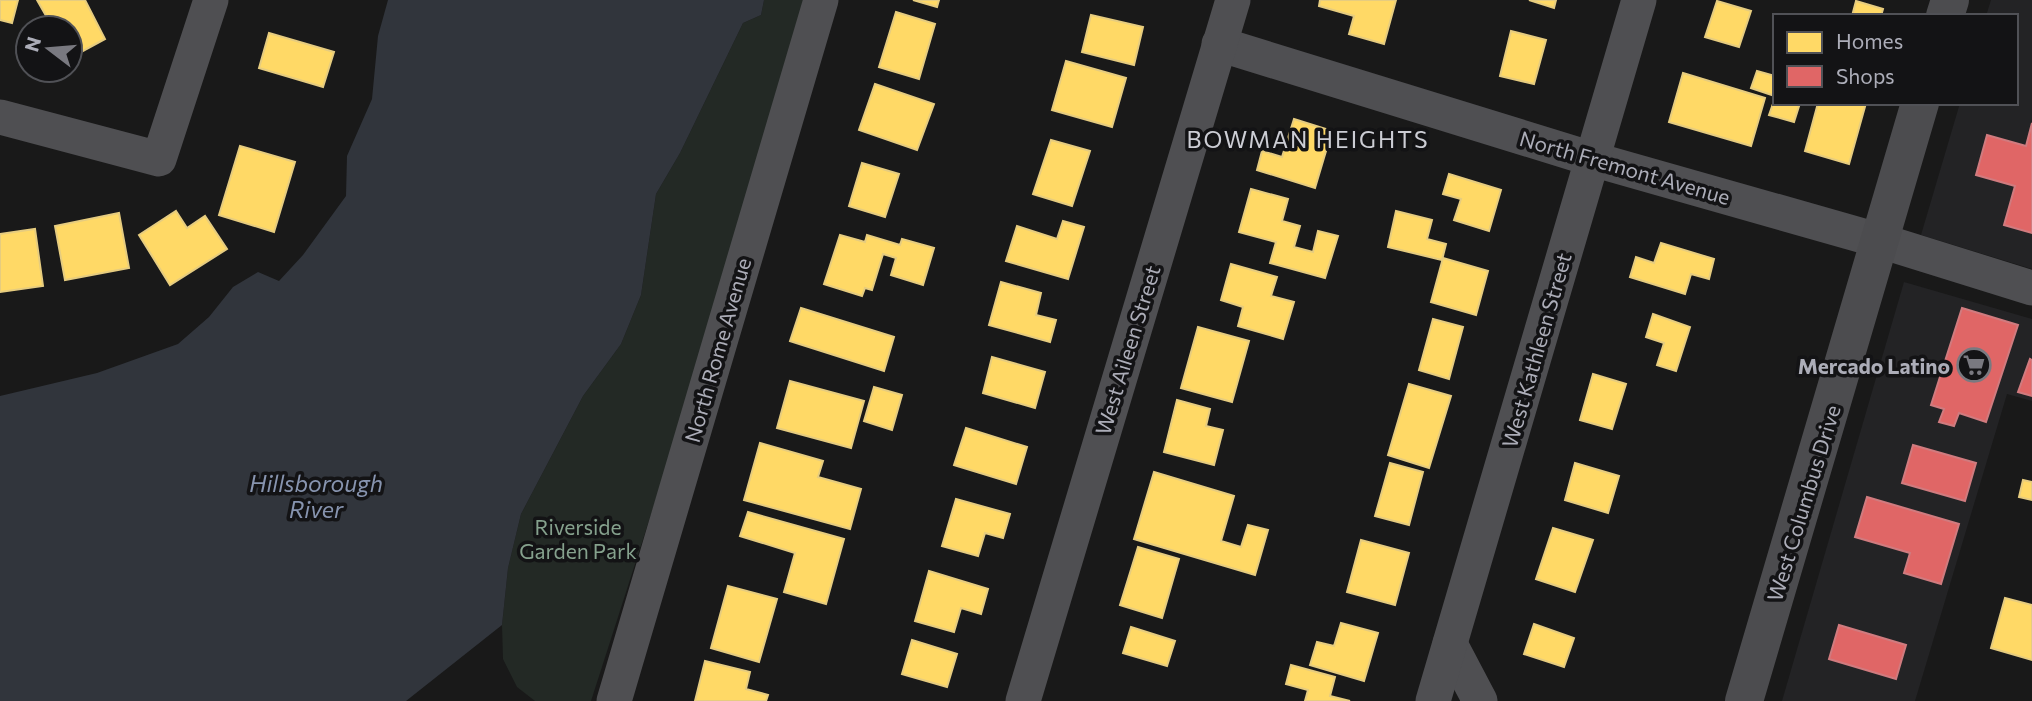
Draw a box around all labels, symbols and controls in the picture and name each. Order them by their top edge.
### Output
north arrow [14,14,84,84]
legend [1773,14,2018,105]
text: Homes [1836,28,1903,53]
text: N [19,34,45,54]
text: Shops [1836,63,1895,88]
district label: BOWMAN HEIGHTS [1187,125,1429,153]
street label: North Fremont Avenue [1517,125,1733,209]
street label: West Kathleen Street [1496,250,1576,450]
street label: North Rome Avenue [679,255,755,445]
street label: West Aileen Street [1089,262,1165,438]
supermarket icon: Mercado Latino [1955,346,1993,384]
place label: Mercado Latino [1798,353,1950,378]
street label: West Columbus Drive [1761,402,1845,604]
water label: Hillsborough River [249,469,383,523]
park label: Riverside Garden Park [519,514,637,563]

